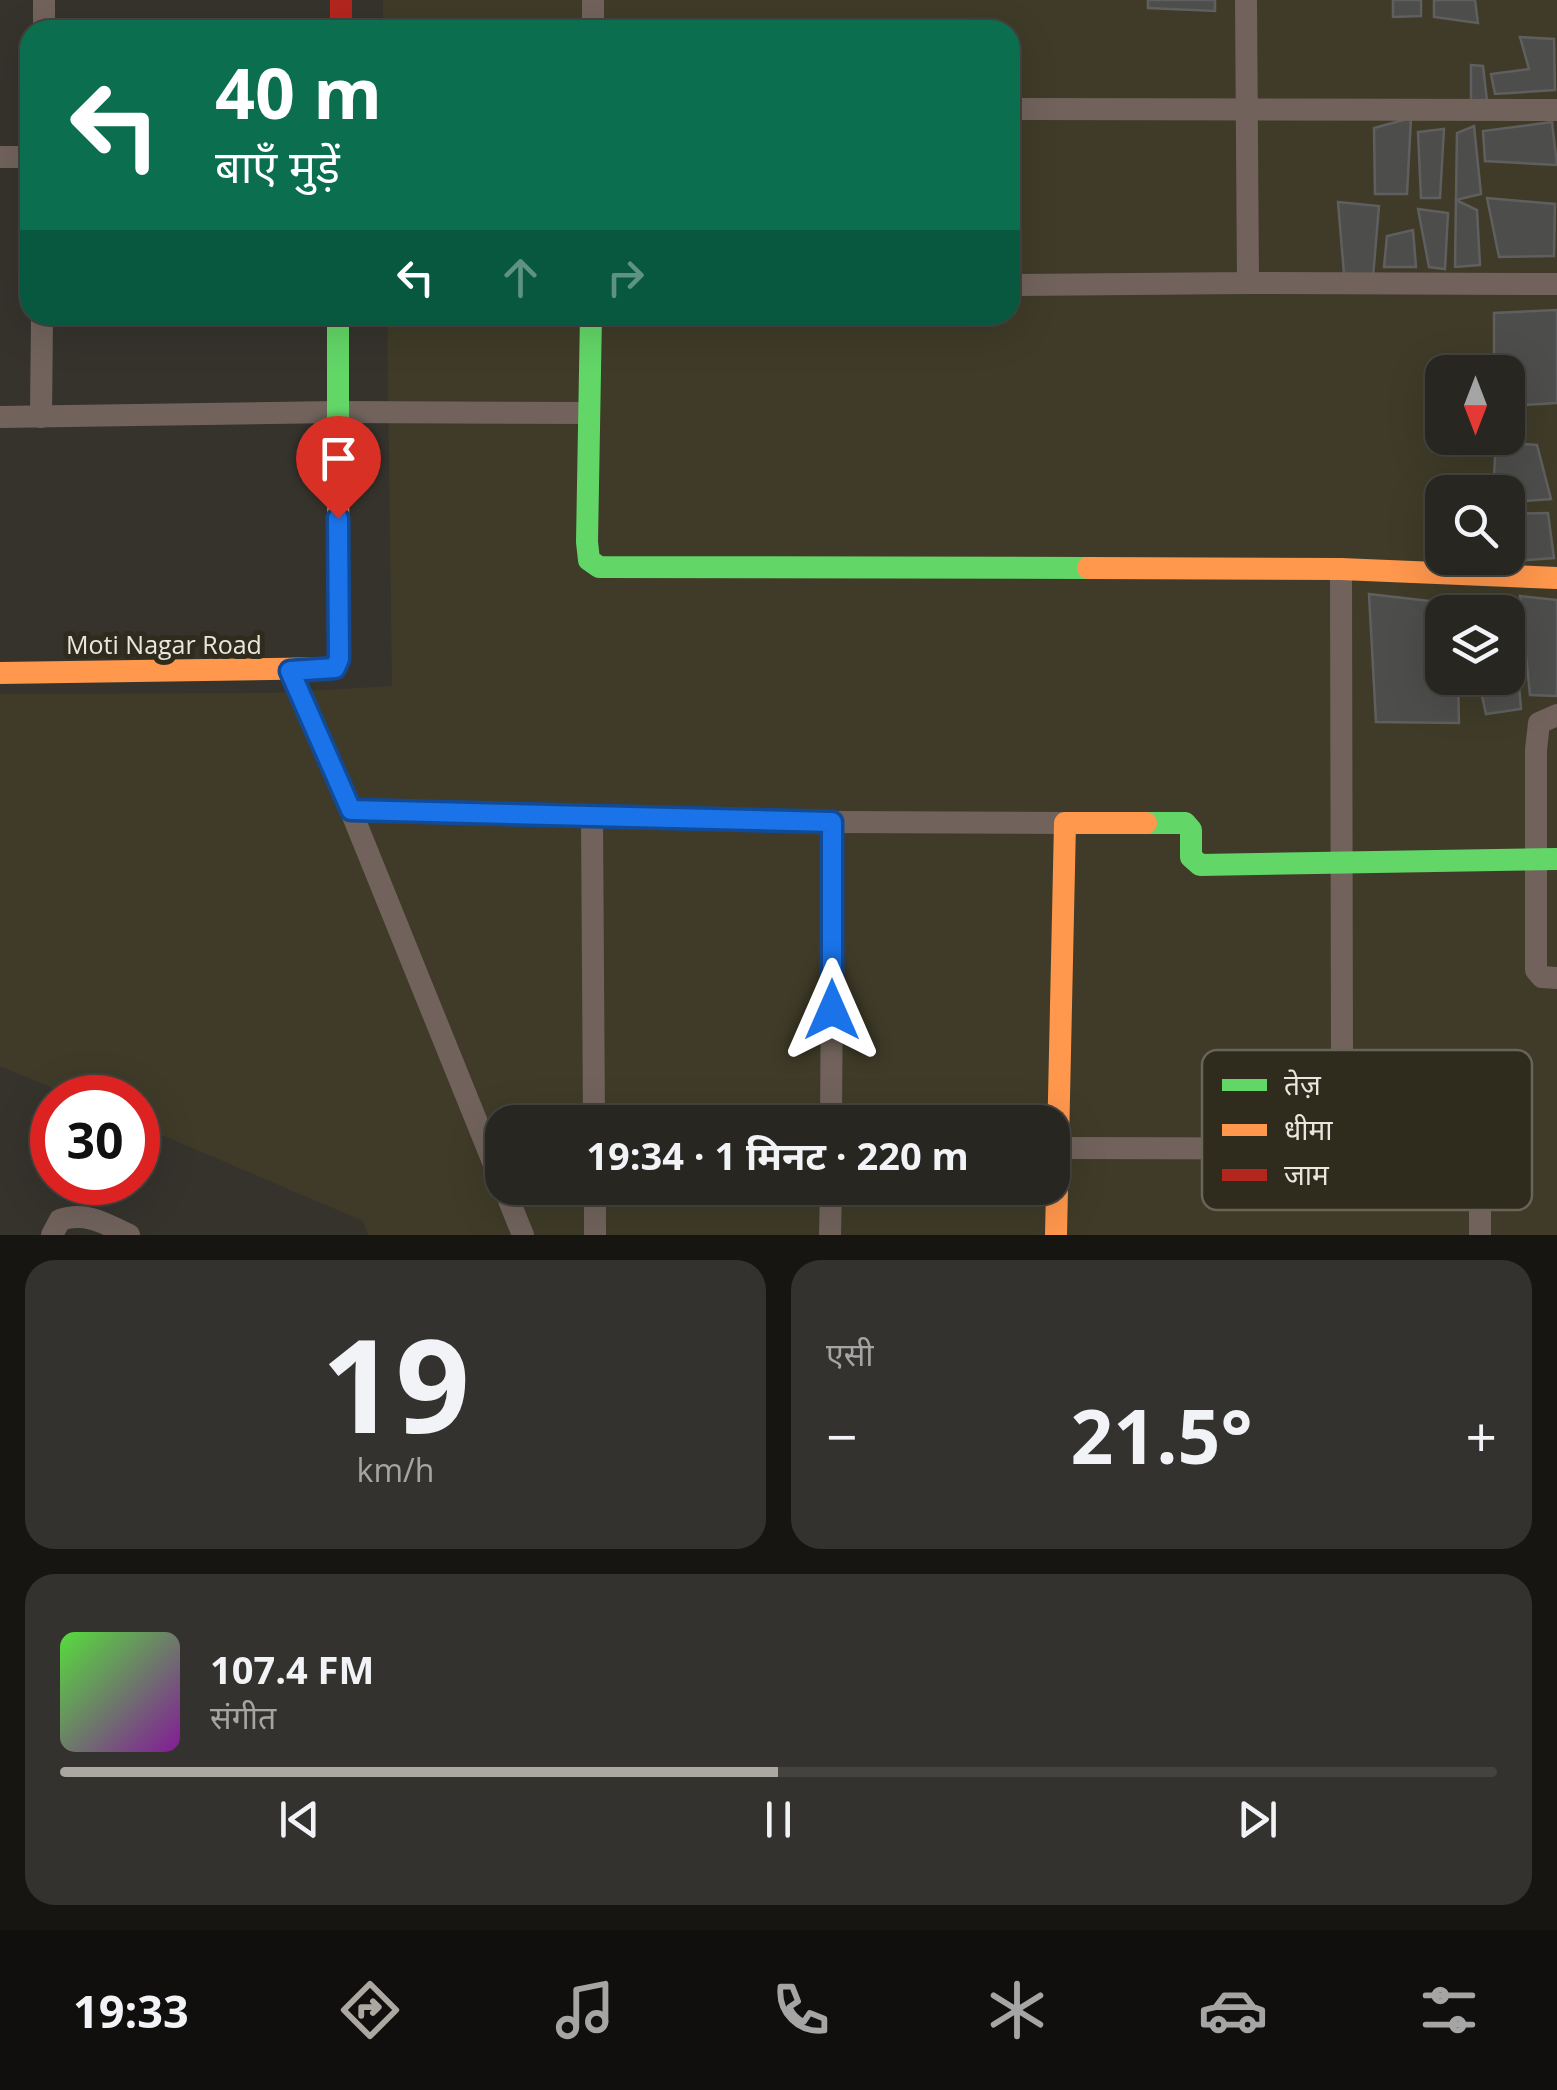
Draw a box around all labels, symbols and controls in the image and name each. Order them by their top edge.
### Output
text: 40 m [215,44,382,140]
icon: left [50,60,180,190]
text: बाएँ मुड़ें [215,135,340,196]
icon: left [388,250,443,305]
icon: ahead [493,250,548,305]
icon: right [598,250,653,305]
north arrow [1425,355,1525,455]
map controls [1425,355,1525,695]
pin [296,416,381,519]
icon: arrive [311,431,366,486]
button: search [1425,475,1525,575]
button: layers [1425,595,1525,695]
street label: Moti Nagar Road [66,627,262,661]
position arrow [780,958,884,1062]
legend [1202,1050,1532,1210]
text: तेज़ [1284,1065,1322,1103]
speed limit sign: 30 [30,1075,160,1205]
text: धीमा [1284,1110,1333,1148]
text: 19:34 · 1 मिनट · 220 m [586,1129,969,1181]
text: जाम [1284,1155,1330,1193]
text: 19 [321,1294,470,1471]
text: एसी [826,1332,874,1375]
text: 21.5° [1070,1384,1253,1486]
text: − [826,1398,857,1473]
text: + [1466,1398,1497,1473]
text: km/h [357,1448,434,1491]
text: 107.4 FM [210,1643,374,1695]
text: संगीत [210,1695,276,1738]
icon: previous [272,1792,327,1847]
icon: pause [751,1792,806,1847]
icon: next [1230,1792,1285,1847]
icon: directions [335,1975,405,2045]
icon: music [550,1975,620,2045]
icon: phone [766,1975,836,2045]
icon: climate [982,1975,1052,2045]
icon: car [1198,1975,1268,2045]
icon: filters [1414,1975,1484,2045]
text: 19:33 [73,1980,189,2041]

